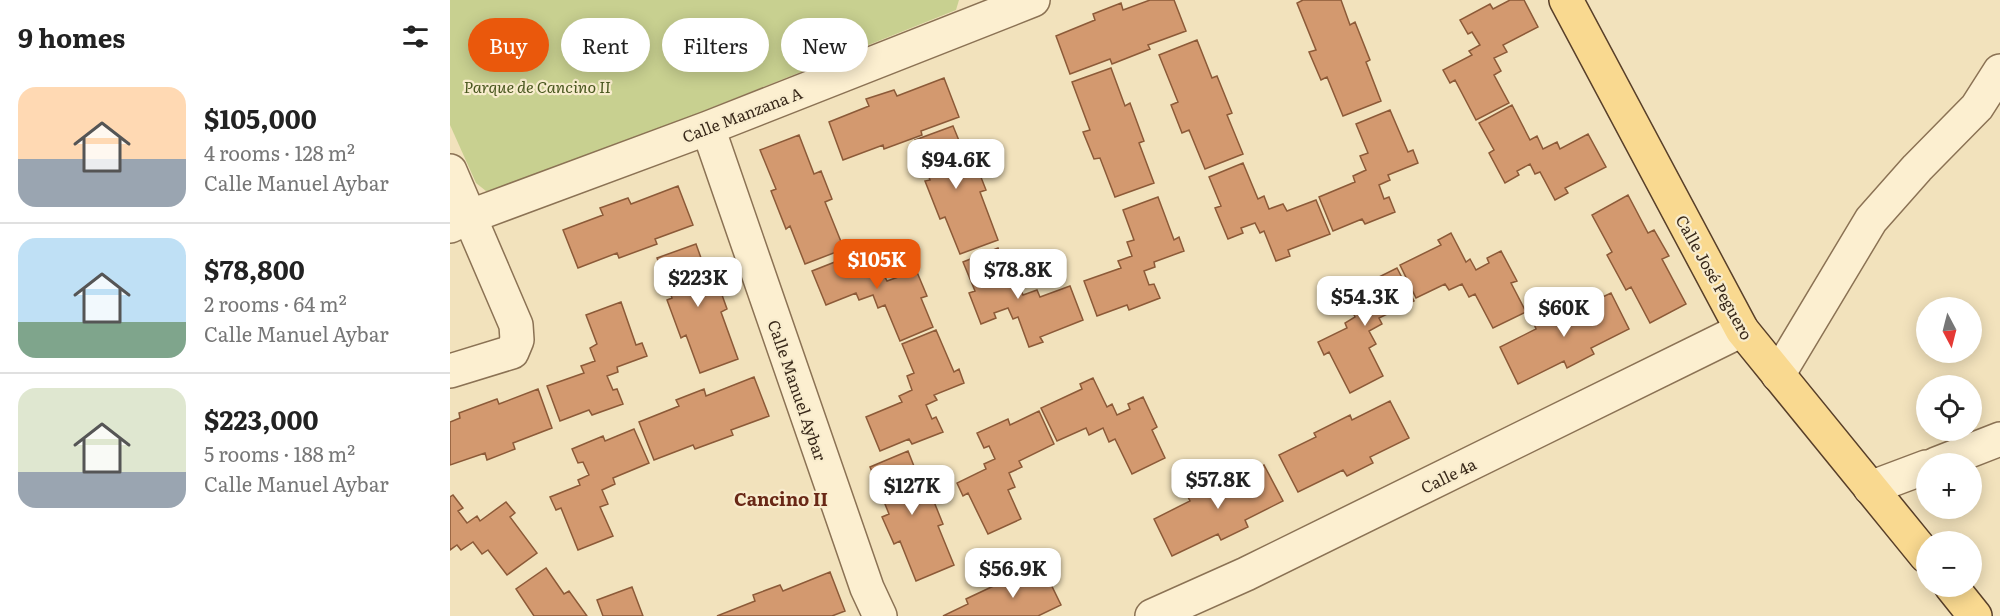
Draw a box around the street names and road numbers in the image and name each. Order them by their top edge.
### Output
street label: Calle Manzana A [678,80,806,148]
street label: Calle José Peguero [1671,210,1759,344]
street label: Calle Manuel Aybar [763,316,834,464]
street label: Calle 4a [1416,451,1480,499]

